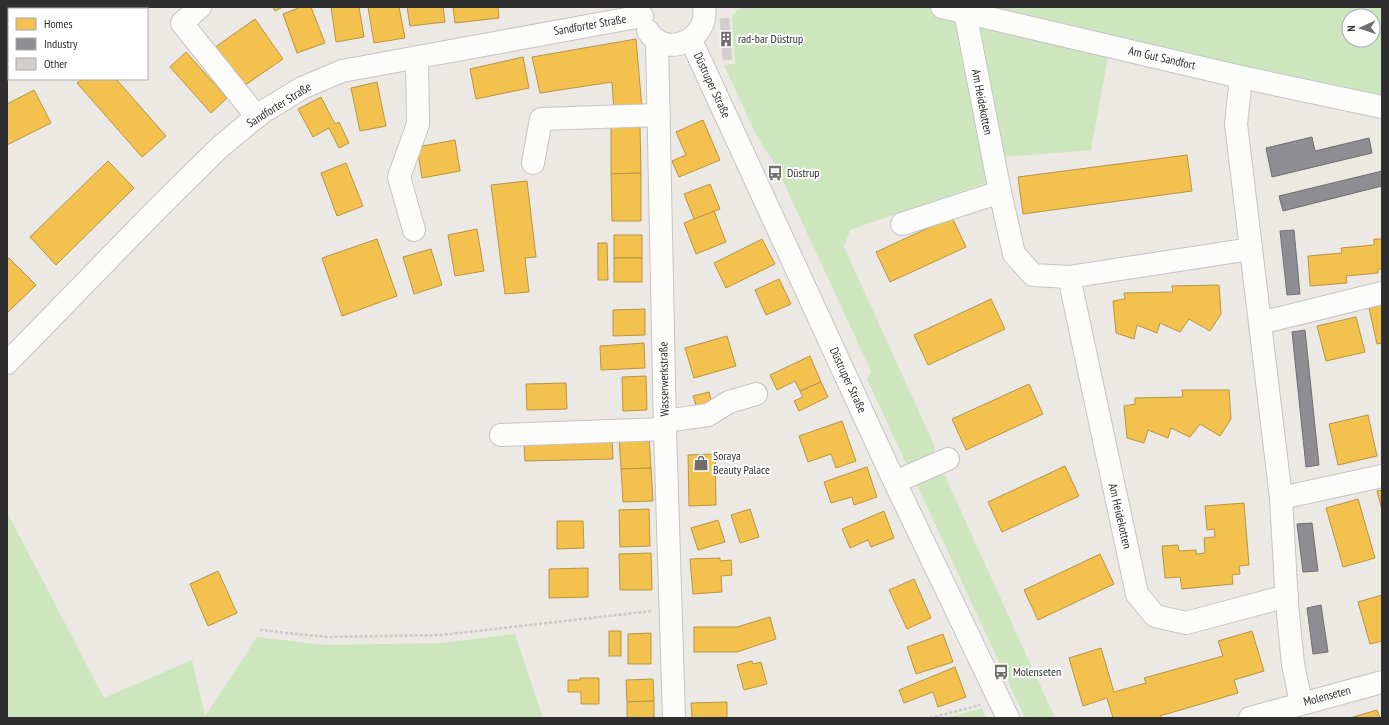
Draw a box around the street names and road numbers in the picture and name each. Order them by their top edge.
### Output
street label: Sandforter Straße [552,11,627,38]
street label: Am Gut Sandfort [1127,43,1198,73]
street label: Düstruper Straße [691,50,734,120]
street label: Am Heidekotten [969,68,996,136]
street label: Sandforter Straße [244,79,314,130]
street label: Wasserwerkstraße [655,341,672,417]
street label: Düstruper Straße [827,345,870,415]
street label: Am Heidekotten [1106,482,1135,550]
street label: Molenseten [1302,682,1352,709]

